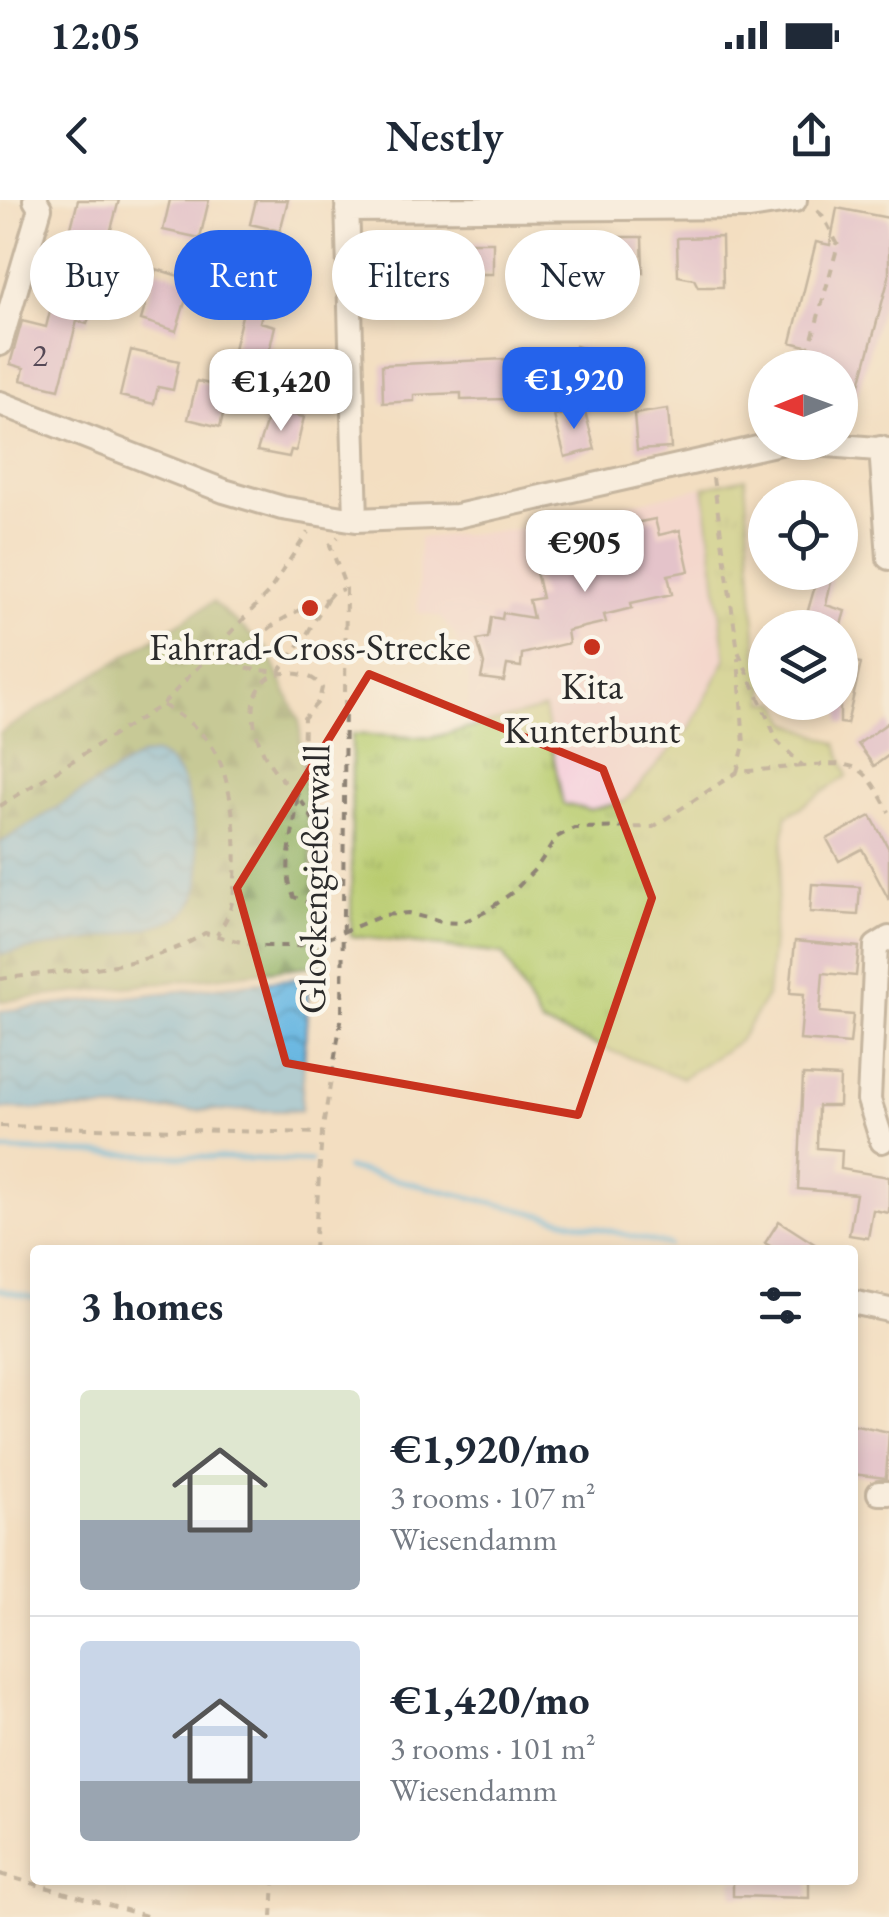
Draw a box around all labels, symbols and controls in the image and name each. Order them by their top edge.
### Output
text: 12:05 [50,11,141,60]
text: Nestly [385,106,504,164]
icon: back [50,108,105,163]
icon: share [784,108,839,163]
chip: Buy [30,230,154,320]
chip: Rent [174,230,312,320]
chip: Filters [332,230,485,320]
chip: New [505,230,640,320]
house number: 2 [32,334,48,376]
pin: €1,920 [493,347,655,432]
pin: €1,420 [200,349,362,434]
north arrow [748,350,858,460]
map controls [748,350,858,720]
text: €1,920 [524,358,624,400]
text: €1,420 [231,360,331,402]
button: locate [748,480,858,590]
pin: €905 [526,510,644,595]
text: €905 [548,521,622,563]
marker: Fahrrad-Cross-Strecke [299,597,321,619]
button: layers [748,610,858,720]
place label: Fahrrad-Cross-Strecke [149,622,471,671]
marker: Kita Kunterbunt [581,636,603,658]
place label: Kita Kunterbunt [503,661,681,754]
street label: Glockengießerwall [287,744,340,1014]
text: 3 homes [80,1278,223,1333]
icon: filters [753,1278,808,1333]
text: €1,920/mo [390,1421,590,1476]
icon: home [160,1430,280,1550]
text: 3 rooms · 107 m² [390,1476,596,1518]
text: Wiesendamm [390,1518,557,1560]
text: €1,420/mo [390,1672,590,1727]
icon: home [160,1681,280,1801]
text: 3 rooms · 101 m² [390,1727,596,1769]
text: Wiesendamm [390,1769,557,1811]

